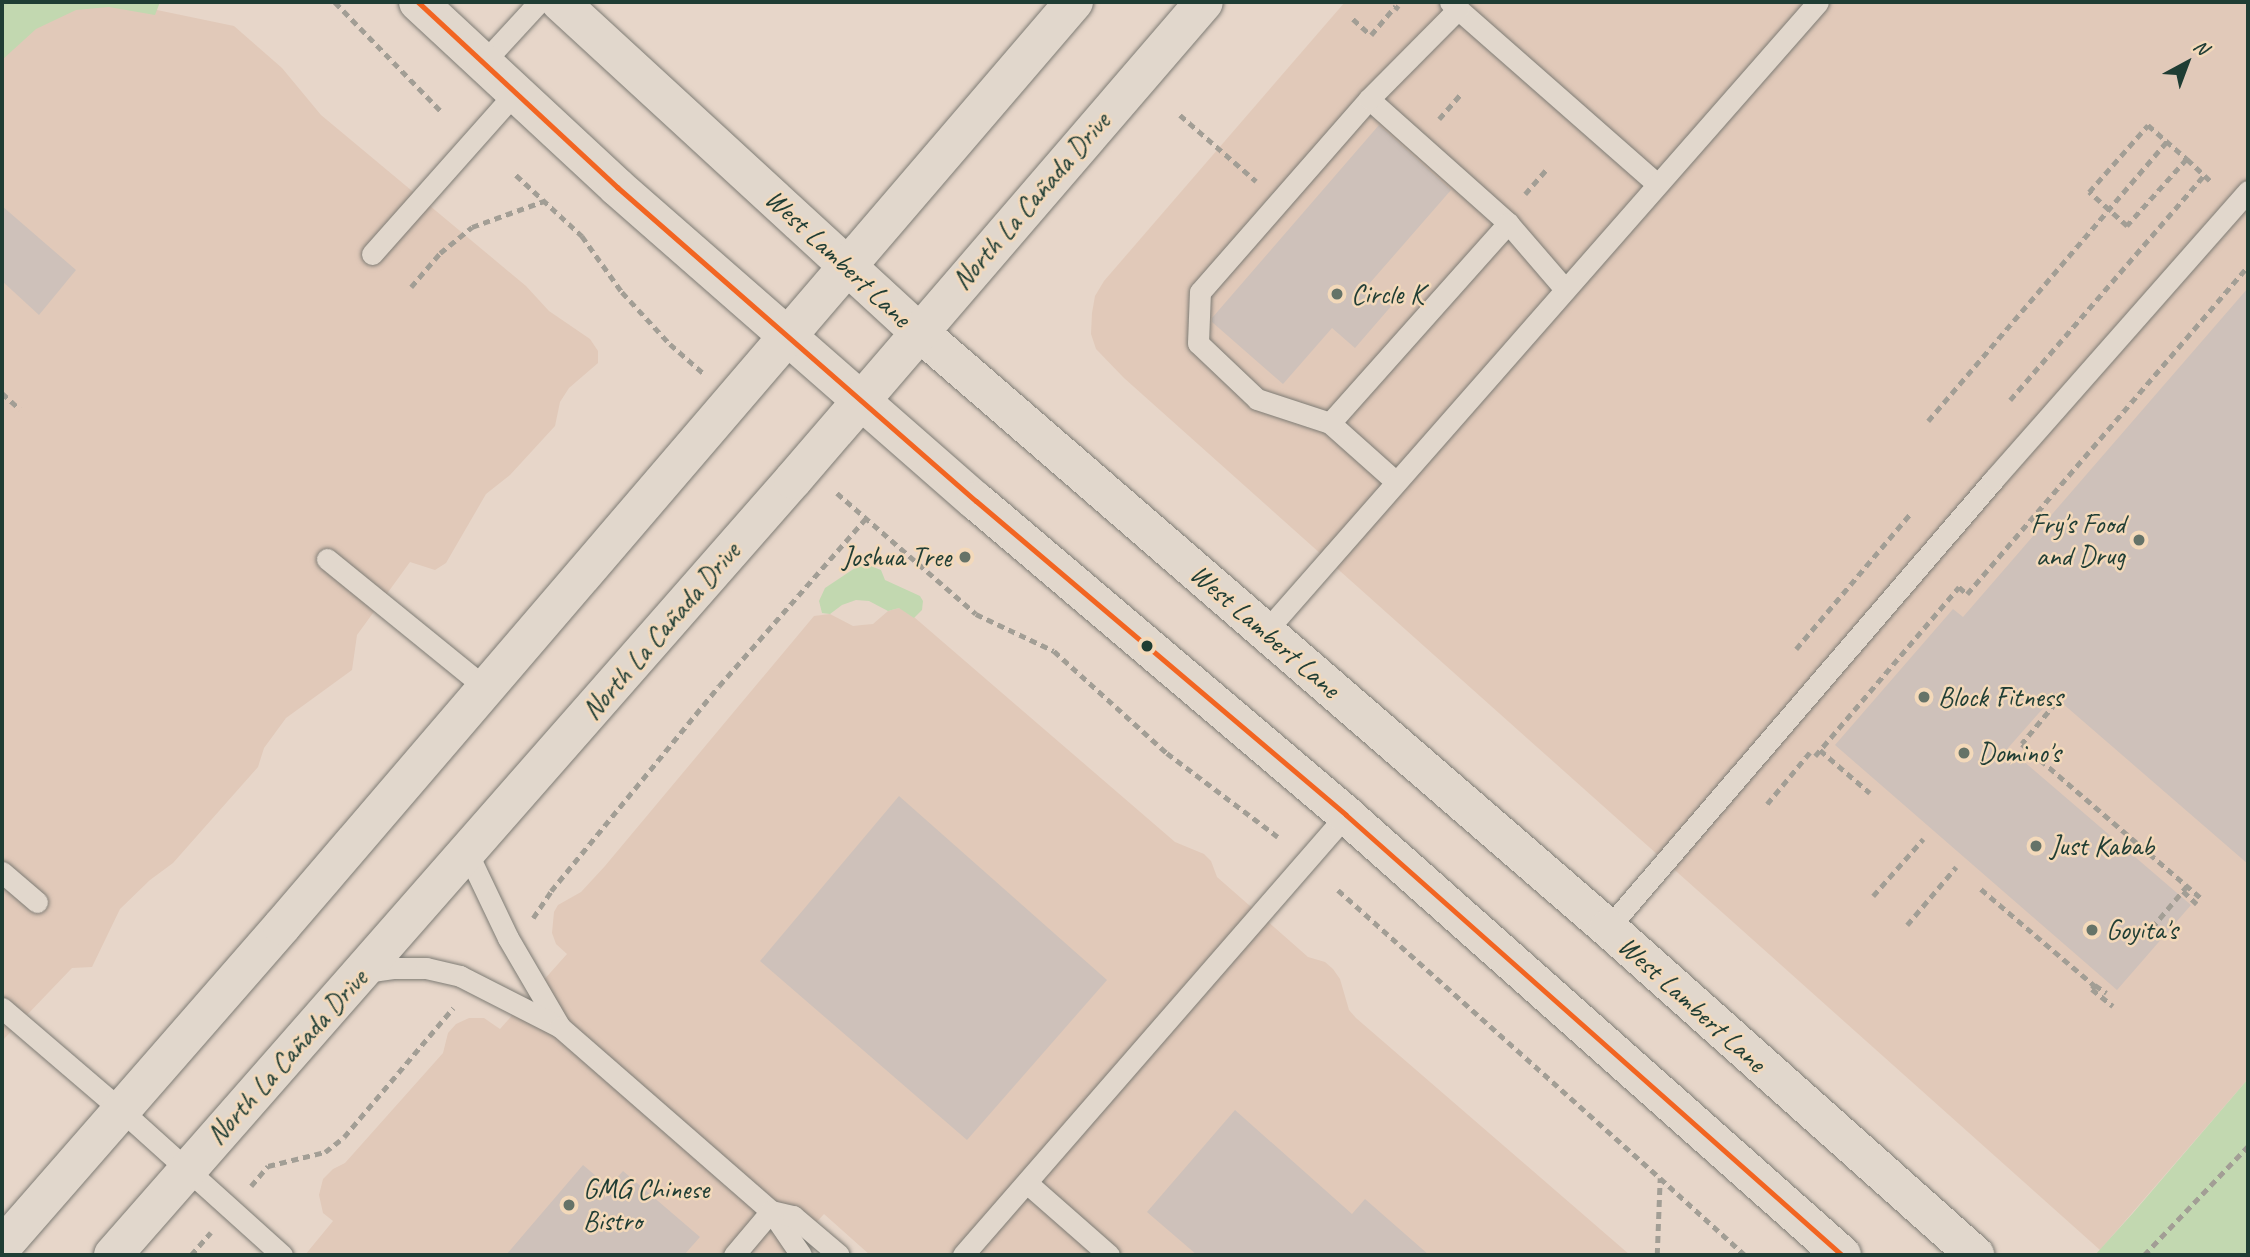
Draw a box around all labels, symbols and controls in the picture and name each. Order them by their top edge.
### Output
north arrow [2152,28,2222,98]
text: N [2188,34,2213,60]
street label: North La Cañada Drive [944,105,1118,297]
street label: West Lambert Lane [758,182,918,334]
place label: Circle K [1351,277,1424,311]
marker: Circle K [1329,286,1345,302]
place label: Fry's Food and Drug [2030,507,2125,573]
marker: Fry's Food and Drug [2131,532,2147,548]
street label: North La Cañada Drive [574,535,748,727]
place label: Joshua Tree [843,540,951,574]
marker: Joshua Tree [957,549,973,565]
street label: West Lambert Lane [1183,557,1347,705]
unlabelled marker [1140,639,1154,653]
place label: Block Fitness [1938,680,2063,714]
marker: Block Fitness [1916,689,1932,705]
place label: Domino's [1978,736,2061,770]
marker: Domino's [1956,745,1972,761]
place label: Just Kabab [2050,829,2155,863]
marker: Just Kabab [2028,838,2044,854]
place label: Goyita's [2106,913,2178,947]
marker: Goyita's [2084,922,2100,938]
street label: West Lambert Lane [1611,929,1773,1079]
street label: North La Cañada Drive [199,962,375,1152]
place label: GMG Chinese Bistro [583,1172,709,1238]
marker: GMG Chinese Bistro [561,1197,577,1213]

